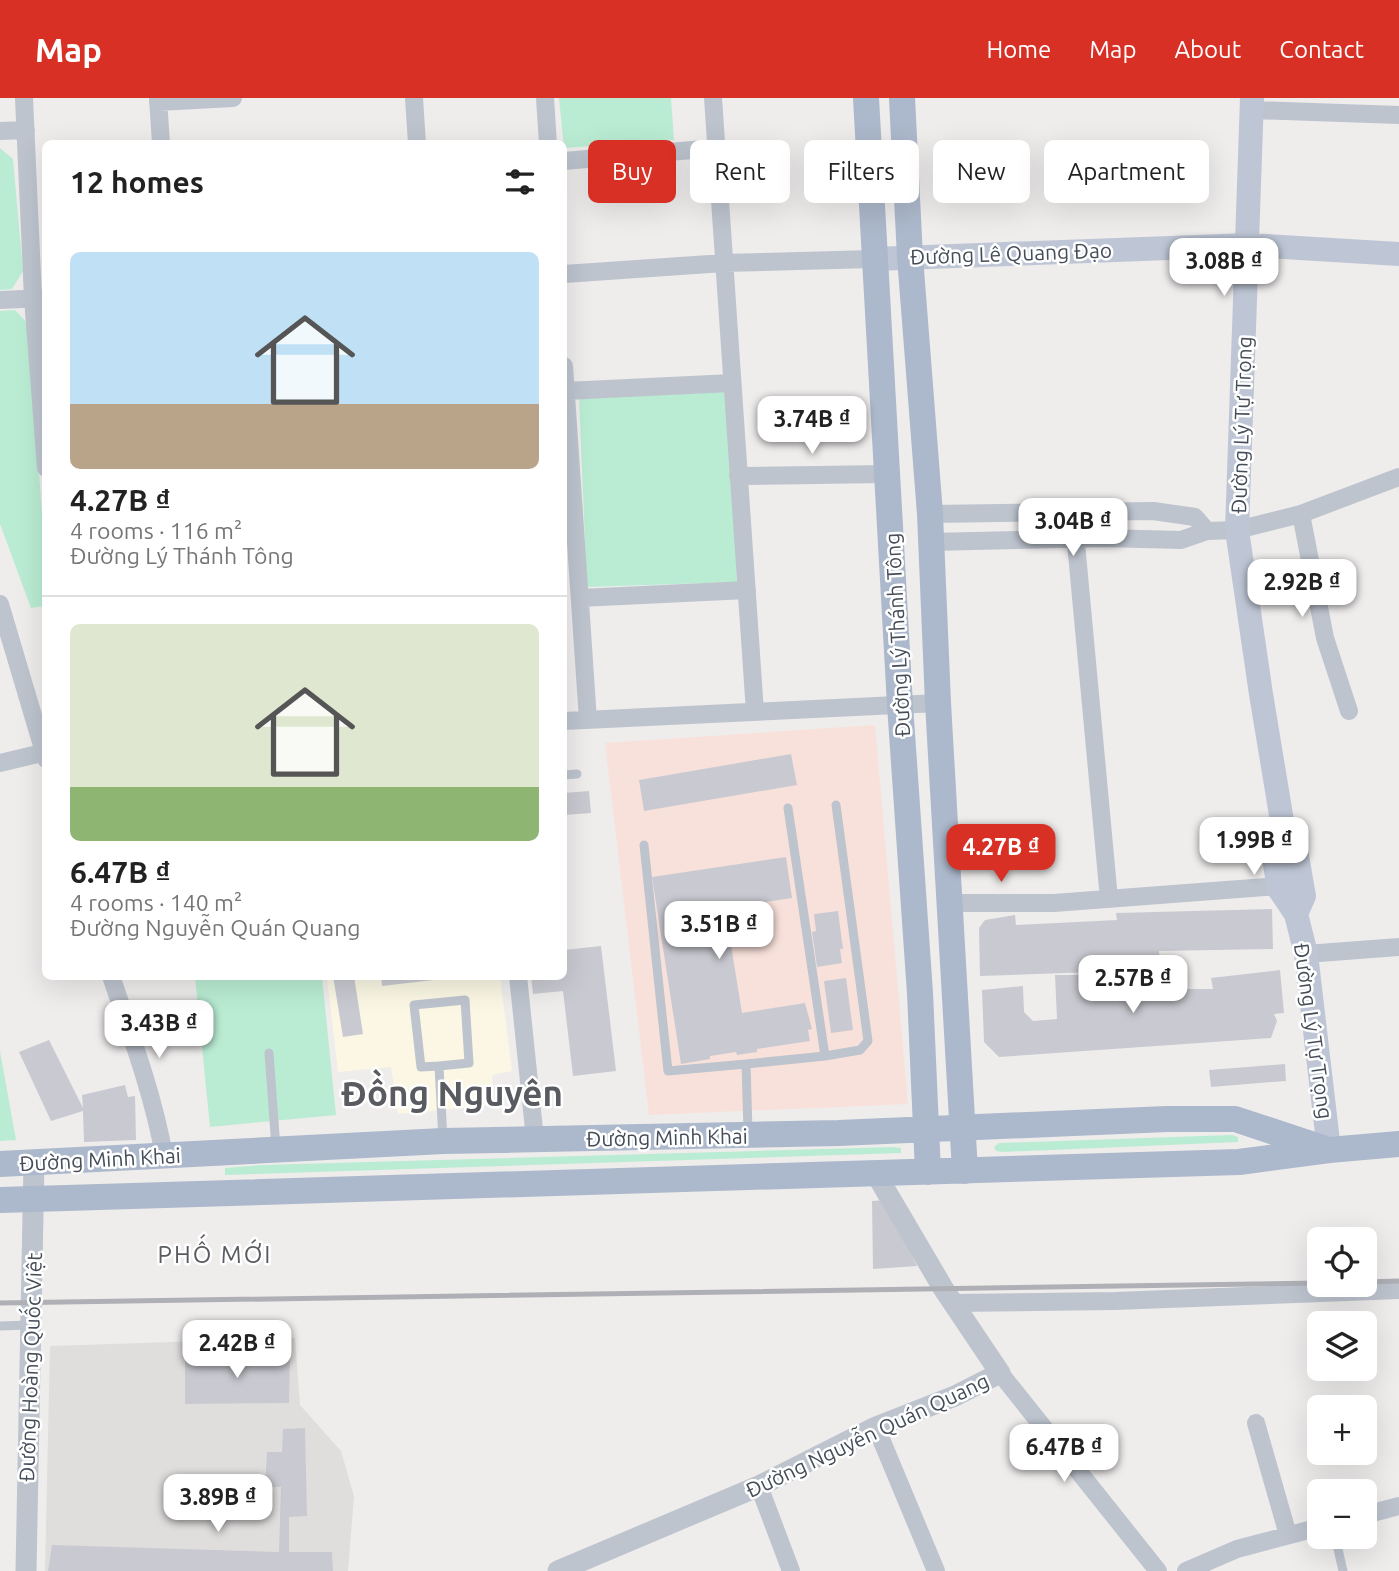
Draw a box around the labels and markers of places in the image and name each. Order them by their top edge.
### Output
pin: 3.08B ₫ [1159,238,1289,298]
pin: 3.74B ₫ [747,396,877,456]
pin: 3.04B ₫ [1008,498,1138,558]
pin: 2.92B ₫ [1237,560,1367,619]
pin: 1.99B ₫ [1189,818,1319,877]
pin: 4.27B ₫ [936,824,1066,884]
pin: 3.51B ₫ [654,902,784,961]
pin: 2.57B ₫ [1068,956,1198,1015]
pin: 3.43B ₫ [94,1000,224,1060]
pin: 2.42B ₫ [172,1320,302,1380]
pin: 6.47B ₫ [999,1424,1129,1484]
pin: 3.89B ₫ [153,1474,283,1534]

